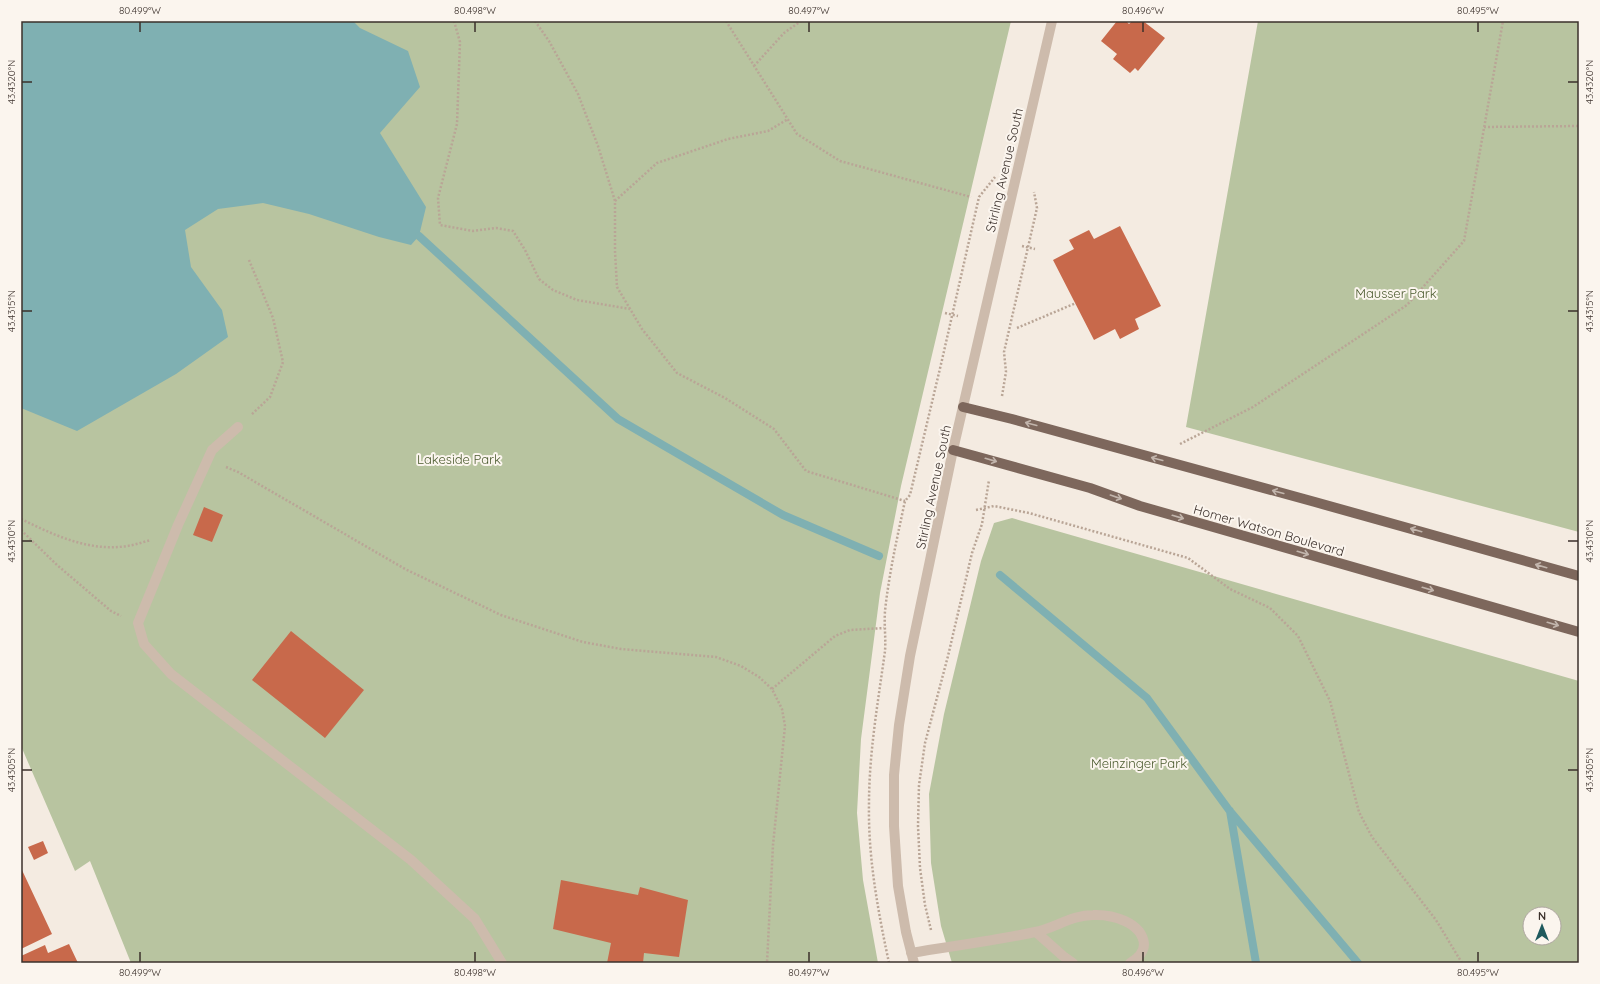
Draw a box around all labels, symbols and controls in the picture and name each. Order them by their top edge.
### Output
text: 80.499°W [119,4,161,17]
text: 80.498°W [454,4,496,17]
text: 80.497°W [788,4,830,17]
text: 80.496°W [1122,4,1164,17]
text: 80.495°W [1457,4,1499,17]
text: 43.4320°N [5,60,18,104]
text: 43.4320°N [1583,60,1596,104]
street label: Stirling Avenue South [982,106,1026,234]
park label: Mausser Park [1355,285,1437,301]
text: 43.4315°N [5,290,18,332]
text: 43.4315°N [1583,290,1596,332]
one-way arrow [1025,420,1038,427]
street label: Stirling Avenue South [912,423,954,551]
park label: Lakeside Park [417,451,501,467]
one-way arrow [1150,455,1163,462]
one-way arrow [984,457,997,464]
one-way arrow [1272,488,1285,495]
one-way arrow [1109,494,1121,502]
street label: Homer Watson Boulevard [1192,501,1346,559]
one-way arrow [1171,514,1184,521]
text: 43.4310°N [5,520,18,562]
text: 43.4310°N [1583,520,1596,562]
one-way arrow [1410,526,1423,534]
one-way arrow [1296,550,1309,557]
one-way arrow [1535,562,1548,569]
one-way arrow [1421,585,1434,593]
one-way arrow [1546,621,1559,628]
text: 43.4305°N [5,748,18,792]
text: 43.4305°N [1583,748,1596,792]
park label: Meinzinger Park [1091,755,1187,771]
north arrow [1522,906,1562,946]
text: N [1538,909,1546,923]
text: 80.499°W [119,966,161,979]
text: 80.498°W [454,966,496,979]
text: 80.497°W [788,966,830,979]
text: 80.496°W [1122,966,1164,979]
text: 80.495°W [1457,966,1499,979]

